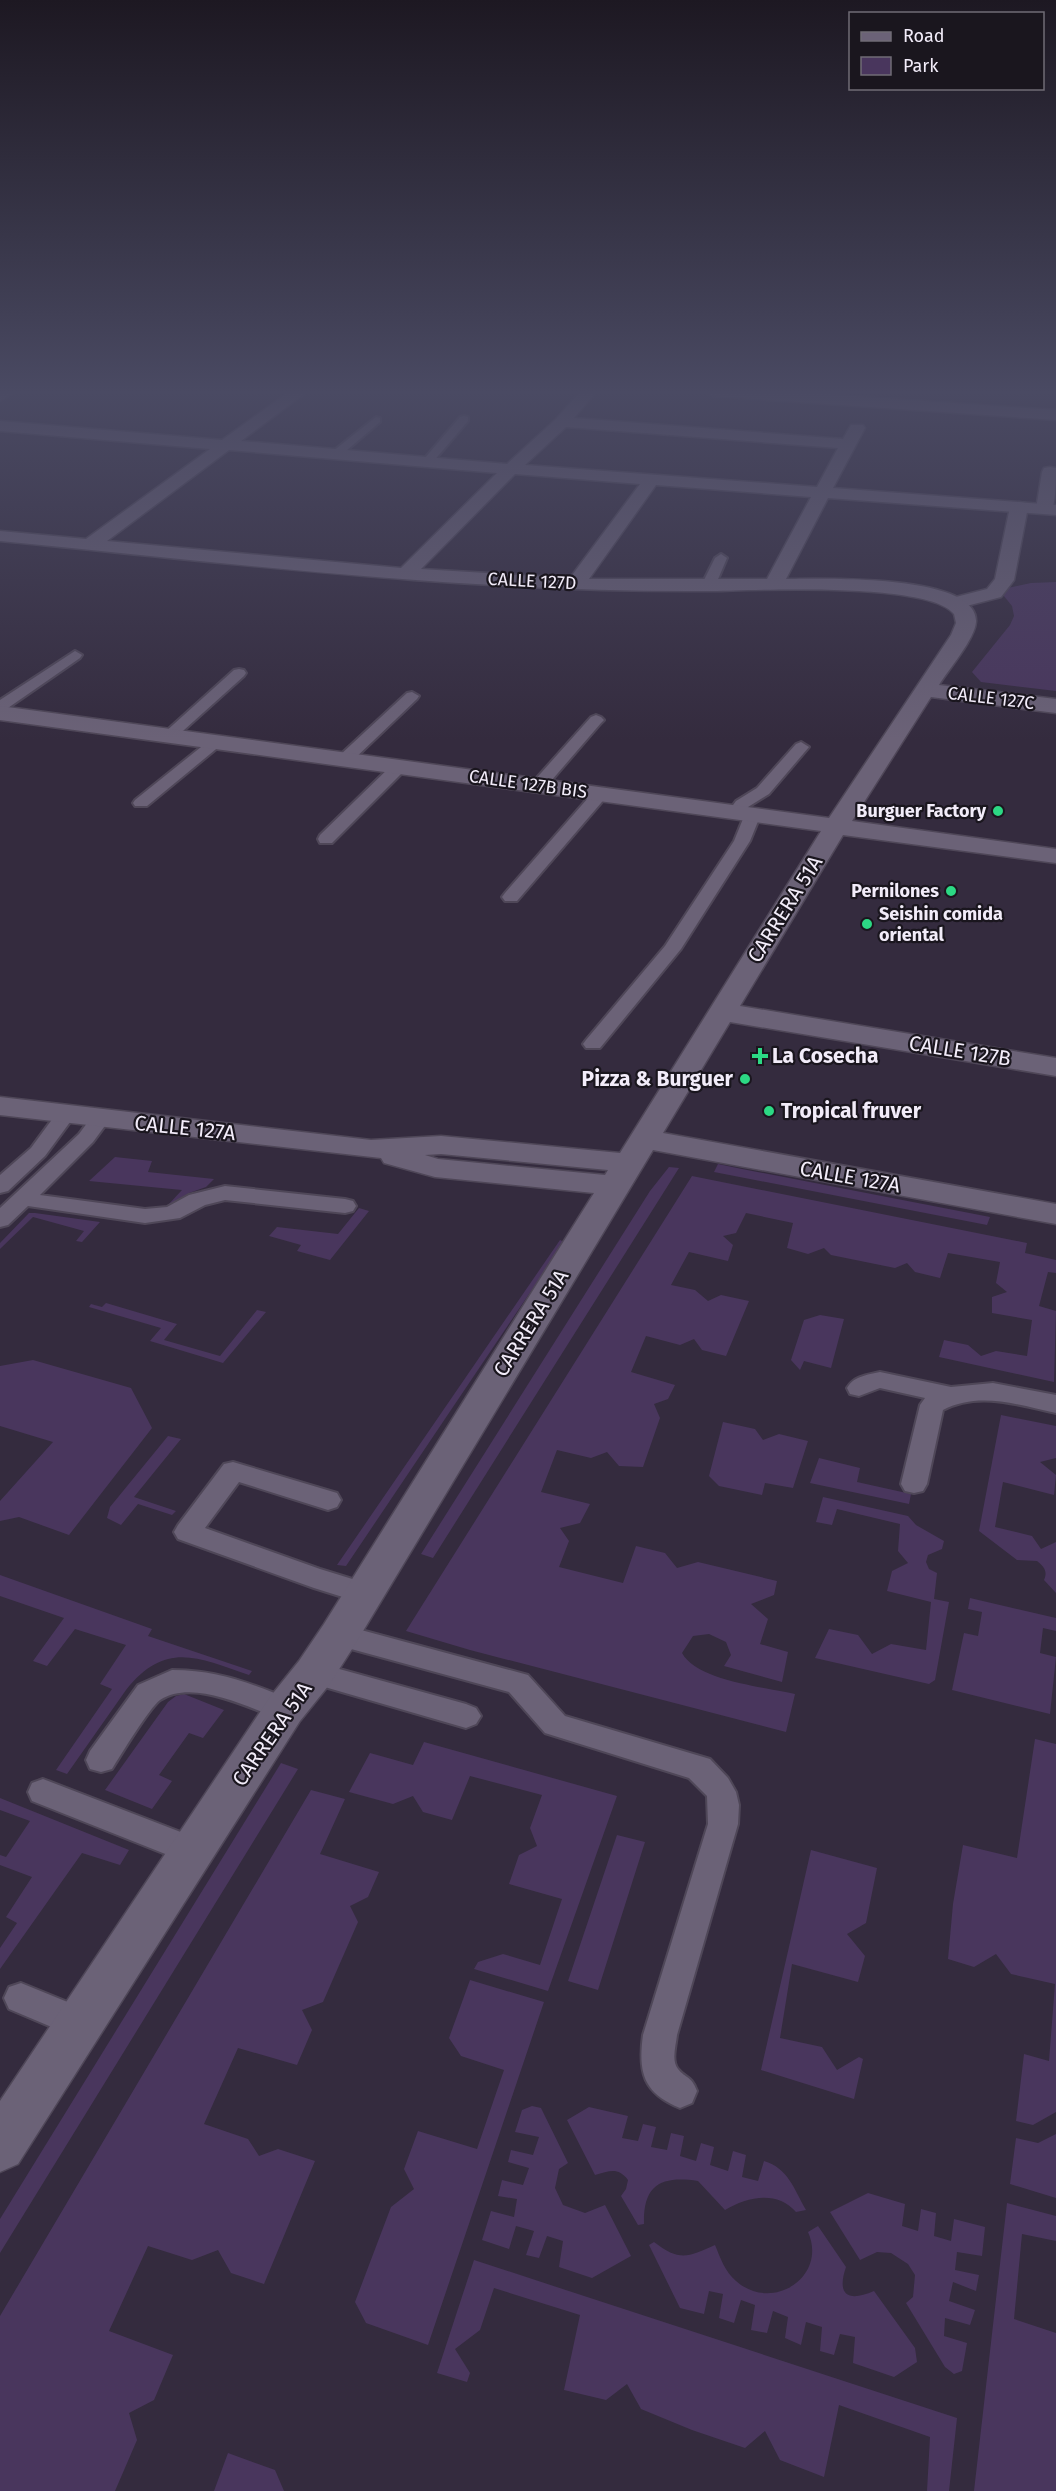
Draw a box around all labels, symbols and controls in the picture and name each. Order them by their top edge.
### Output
legend [849,12,1044,90]
text: Road [903,25,945,47]
text: Park [903,55,939,77]
street label: CALLE 127D [487,568,577,594]
street label: CALLE 127C [946,682,1036,714]
street label: CALLE 127B BIS [468,765,589,803]
place label: Burguer Factory [856,800,987,822]
marker: Burguer Factory [991,804,1005,818]
street label: CARRERA 51A [742,851,828,967]
place label: Pernilones [851,880,939,902]
marker: Pernilones [944,884,958,898]
place label: Seishin comida oriental [879,903,1003,946]
marker: Seishin comida oriental [860,917,874,931]
street label: CALLE 127B [907,1030,1013,1072]
place label: La Cosecha [772,1043,878,1069]
marker: La Cosecha [753,1049,767,1063]
place label: Pizza & Burguer [582,1066,734,1092]
marker: Pizza & Burguer [738,1072,752,1086]
place label: Tropical fruver [781,1098,922,1124]
marker: Tropical fruver [762,1104,776,1118]
street label: CALLE 127A [133,1110,237,1146]
street label: CALLE 127A [798,1155,902,1199]
street label: CARRERA 51A [488,1265,574,1381]
street label: CARRERA 51A [227,1677,317,1791]

